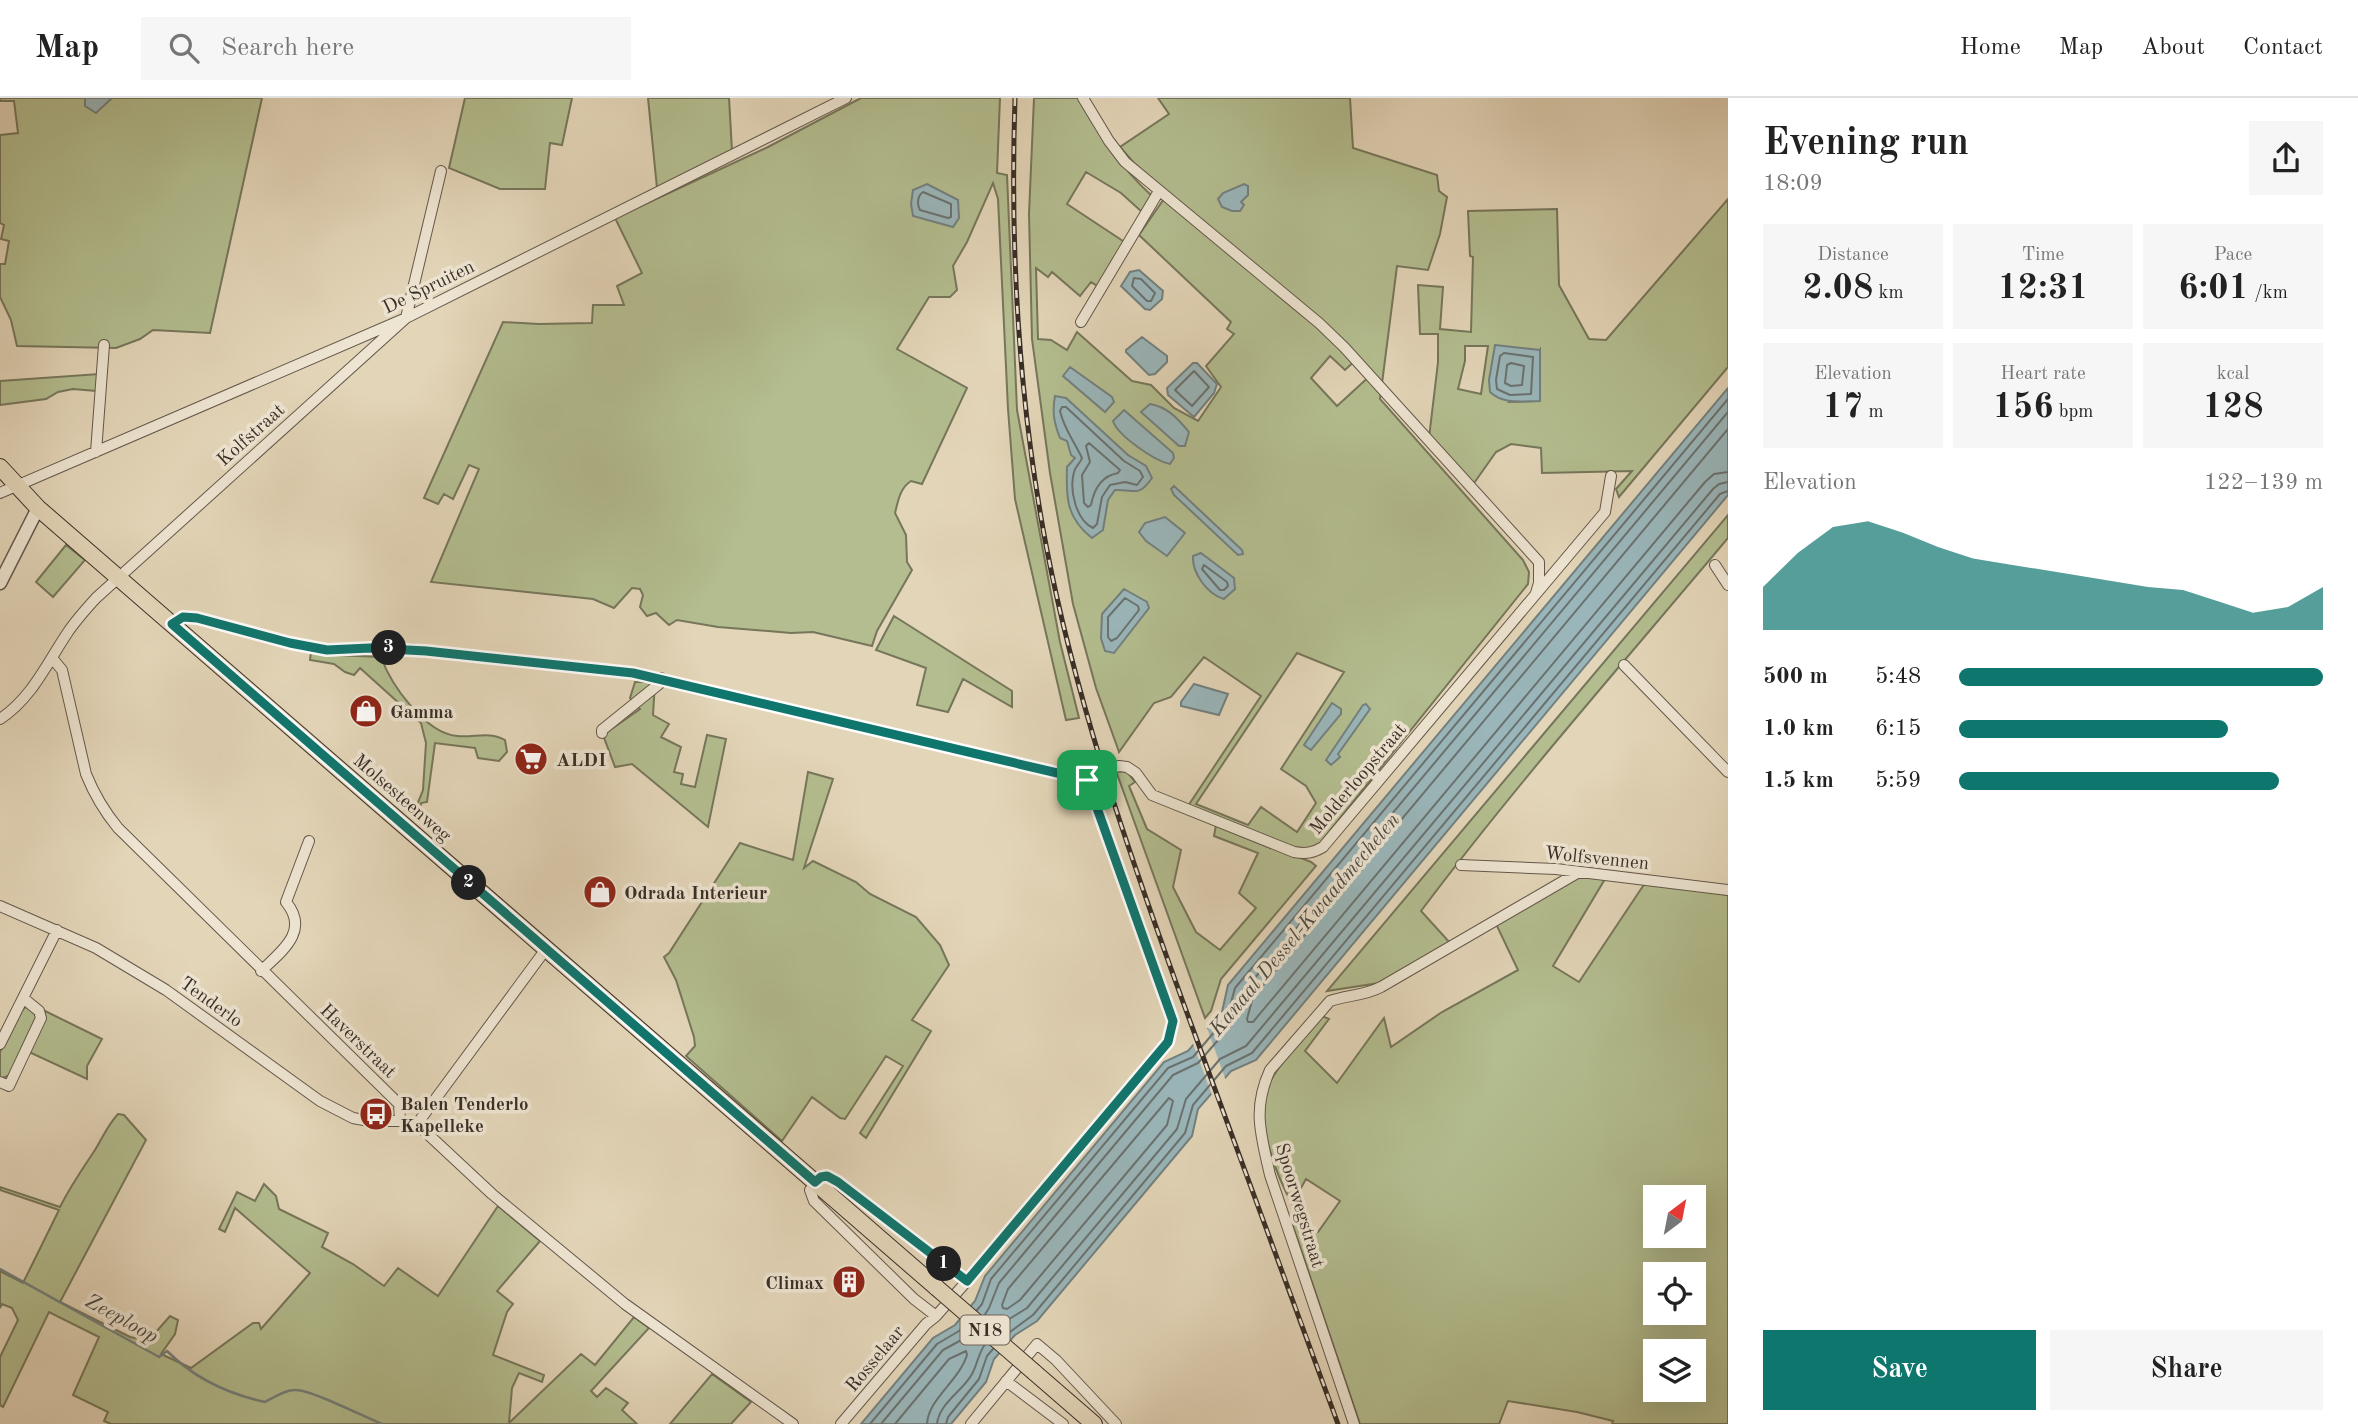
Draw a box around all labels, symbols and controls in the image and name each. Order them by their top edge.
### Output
search box [141,17,631,80]
icon: search [165,29,203,67]
text: Map [35,32,99,65]
text: Search here [221,35,354,61]
text: Home [1960,36,2021,60]
text: Map [2059,36,2103,60]
text: About [2141,36,2205,60]
text: Contact [2243,36,2323,60]
button: share [2249,121,2323,195]
text: Evening run [1763,125,1969,163]
text: 18:09 [1763,172,1823,195]
text: Distance [1817,246,1889,265]
text: Time [2022,246,2064,265]
text: Pace [2214,246,2252,265]
street label: De Spruiten [380,258,478,319]
text: 2.08 [1803,271,1873,306]
text: 12:31 [1997,271,2089,306]
text: 6:01 [2178,271,2249,306]
text: km [1873,284,1904,303]
text: /km [2249,284,2288,303]
text: Elevation [1814,365,1892,384]
text: Heart rate [2000,365,2086,384]
text: kcal [2217,365,2249,384]
text: 17 [1822,390,1863,425]
text: 156 [1993,390,2053,425]
text: 128 [2203,390,2263,425]
street label: Kolfstraat [214,401,289,471]
text: m [1863,403,1884,422]
text: bpm [2053,403,2093,422]
text: Elevation [1763,471,1857,494]
text: 122–139 m [2204,471,2323,494]
pin: 3 [372,630,406,666]
text: 3 [383,638,394,657]
text: 500 m [1763,665,1828,688]
text: 5:48 [1875,665,1921,688]
shop icon: Gamma [347,692,385,730]
place label: Gamma [390,704,454,723]
text: 1.0 km [1763,717,1834,740]
text: 6:15 [1875,717,1921,740]
street label: Molderloopstraat [1307,720,1411,839]
supermarket icon: ALDI [512,740,550,778]
pin [1057,750,1117,810]
street label: Molsesteenweg [349,751,455,847]
place label: ALDI [556,752,606,771]
icon: arrive [1068,761,1106,799]
text: 1.5 km [1763,769,1834,792]
text: 5:59 [1875,769,1921,792]
water label: Kanaal Dessel-Kwaadmechelen [1205,810,1404,1041]
street label: Wolfsvennen [1544,845,1650,874]
pin: 2 [452,866,486,900]
text: 2 [463,873,474,892]
shop icon: Odrada Interieur [581,873,619,911]
place label: Odrada Interieur [624,885,767,904]
street label: Tenderlo [176,974,245,1032]
street label: Haverstraat [316,1001,399,1083]
bus stop icon: Balen Tenderlo Kapelleke [357,1095,395,1133]
place label: Balen Tenderlo Kapelleke [400,1096,529,1137]
street label: Spoorwegstraat [1271,1141,1327,1270]
north arrow [1643,1185,1706,1248]
map controls [1643,1185,1706,1402]
pin: 1 [926,1246,962,1282]
text: 1 [938,1254,949,1273]
button: locate [1643,1262,1706,1325]
building icon: Climax [830,1263,868,1301]
place label: Climax [765,1275,824,1294]
water label: Zeeploop [81,1291,161,1348]
road number: N18 [960,1316,1010,1344]
street label: Rosselaar [843,1323,909,1396]
button: Save [1763,1330,2036,1410]
button: Share [2050,1330,2323,1410]
button: layers [1643,1339,1706,1402]

